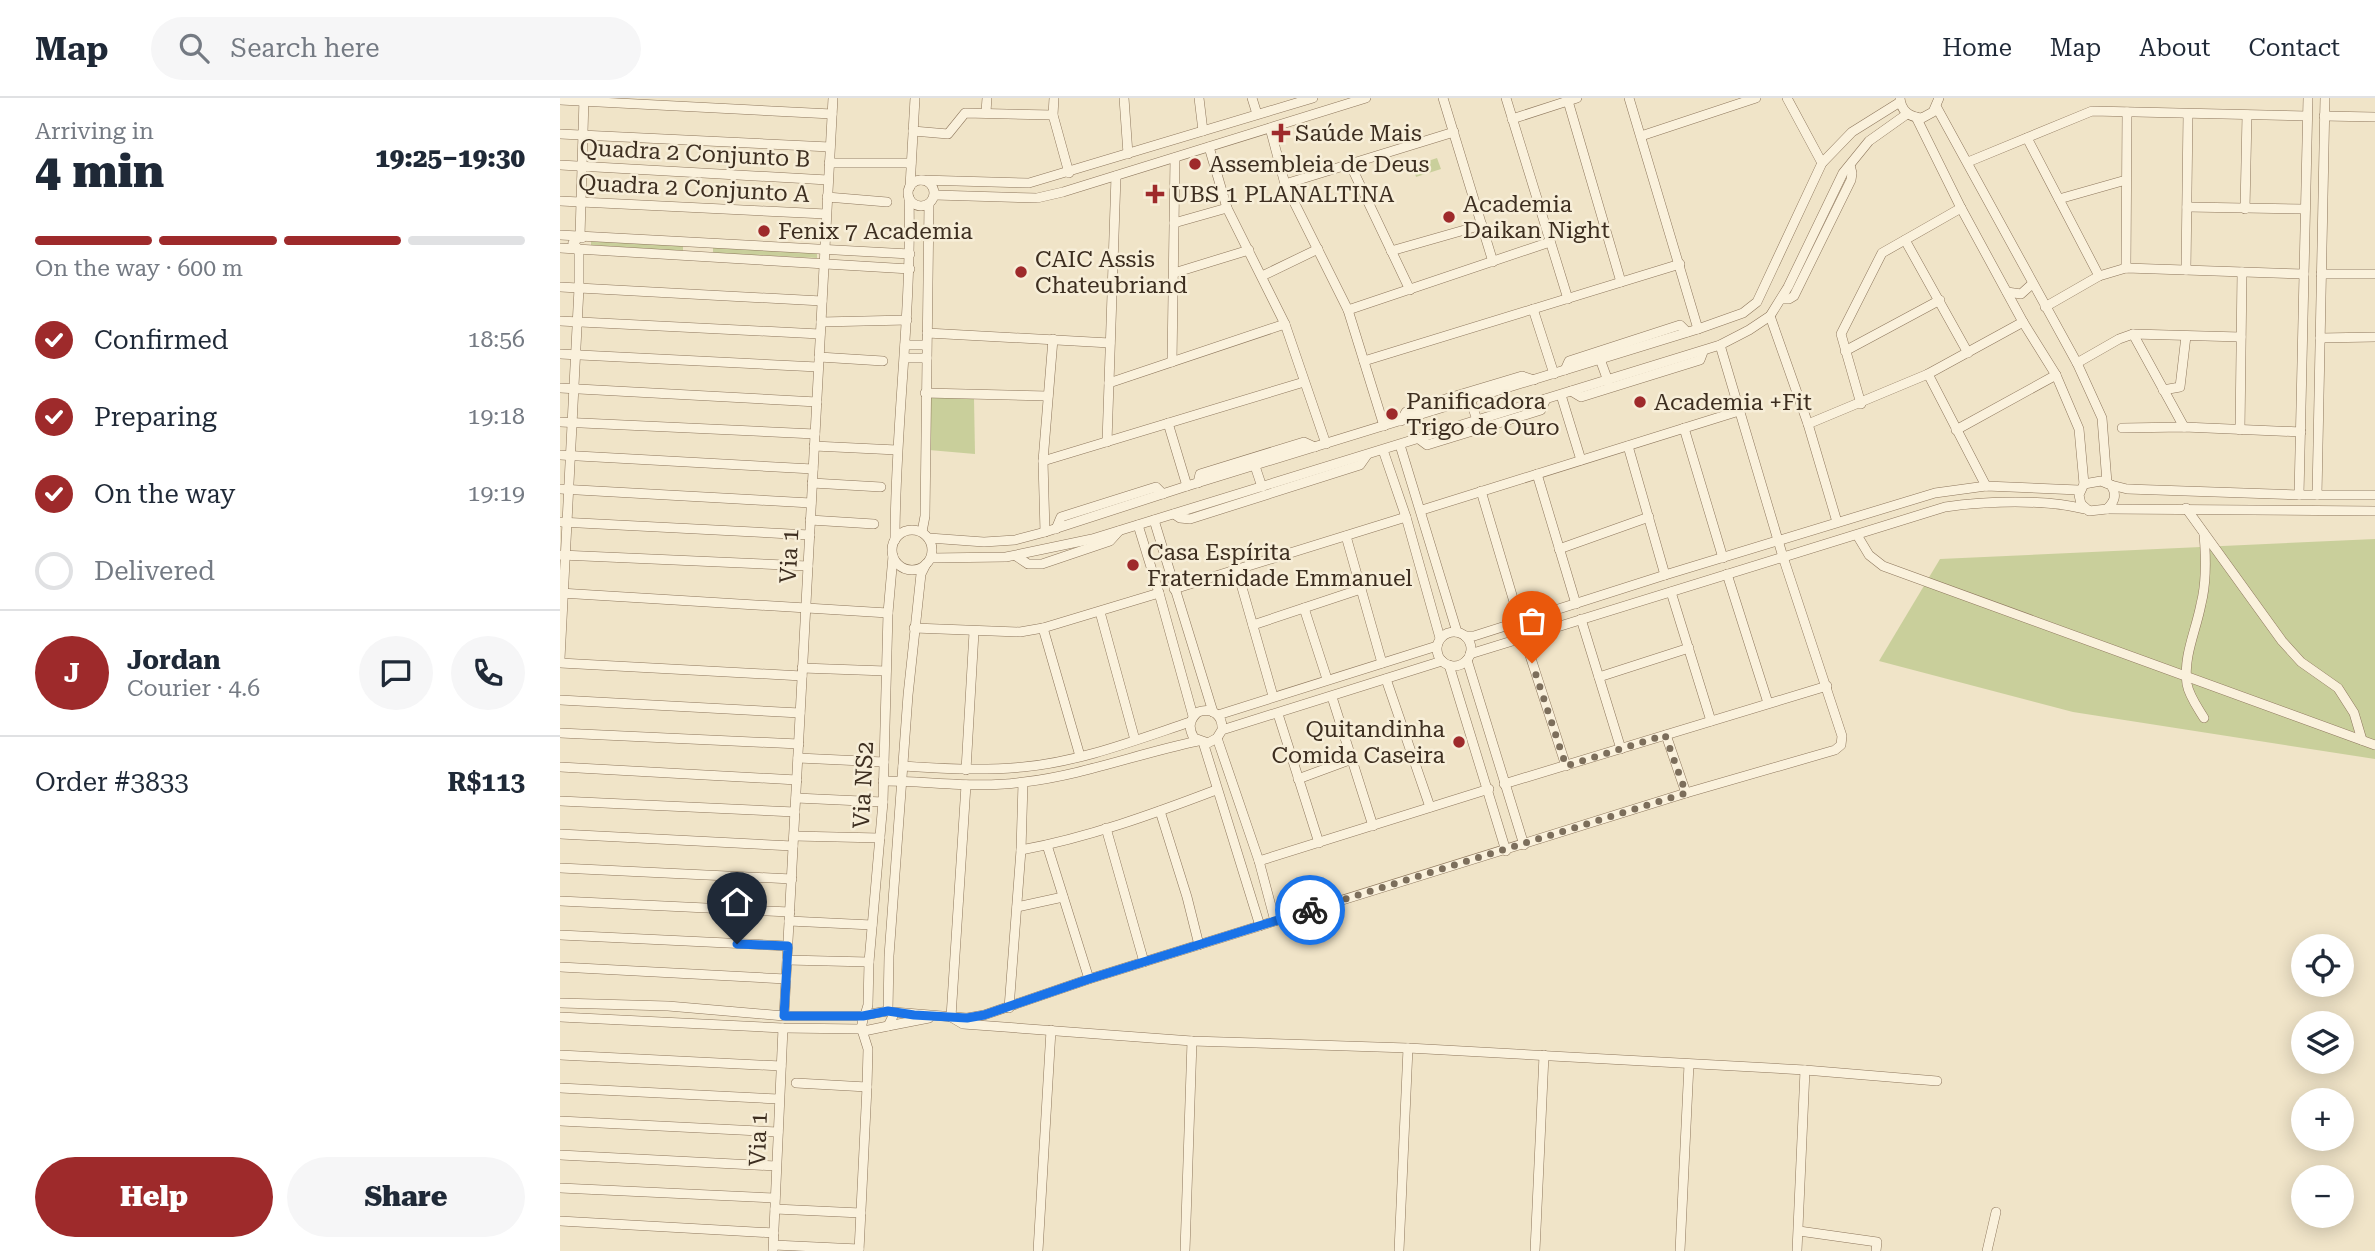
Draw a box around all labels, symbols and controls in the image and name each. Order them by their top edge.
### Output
search box [151,17,641,80]
text: Map [35,29,109,68]
icon: search [175,29,213,67]
text: Search here [231,33,380,63]
text: Home [1942,34,2012,62]
text: Map [2050,34,2101,62]
text: About [2139,34,2210,62]
text: Contact [2248,34,2340,62]
text: Arriving in [35,118,154,145]
place label: Saúde Mais [1295,120,1422,147]
marker: Saúde Mais [1273,125,1289,141]
street label: Quadra 2 Conjunto B [579,134,811,173]
text: 19:25–19:30 [375,143,525,173]
text: 4 min [35,144,164,198]
place label: Assembleia de Deus [1209,151,1429,178]
marker: Assembleia de Deus [1187,156,1203,172]
street label: Quadra 2 Conjunto A [578,169,810,208]
place label: UBS 1 PLANALTINA [1171,181,1394,208]
marker: UBS 1 PLANALTINA [1145,184,1165,204]
place label: Academia Daikan Night [1463,191,1610,244]
marker: Academia Daikan Night [1441,209,1457,225]
place label: Fenix 7 Academia [778,218,973,245]
marker: Fenix 7 Academia [756,223,772,239]
place label: CAIC Assis Chateubriand [1035,246,1188,299]
text: On the way · 600 m [35,255,243,282]
marker: CAIC Assis Chateubriand [1013,264,1029,280]
icon: check [35,321,73,359]
text: Confirmed [94,325,229,355]
text: 18:56 [468,326,525,353]
place label: Panificadora Trigo de Ouro [1406,388,1560,441]
place label: Academia +Fit [1654,389,1812,416]
marker: Academia +Fit [1632,394,1648,410]
icon: check [35,398,73,436]
text: Preparing [94,402,217,432]
text: 19:18 [468,403,525,430]
marker: Panificadora Trigo de Ouro [1384,406,1400,422]
icon: check [35,475,73,513]
text: On the way [94,479,235,509]
text: 19:19 [468,480,525,507]
street label: Via 1 [775,528,804,584]
place label: Casa Espírita Fraternidade Emmanuel [1147,539,1412,592]
text: Delivered [94,556,215,586]
marker: Casa Espírita Fraternidade Emmanuel [1125,557,1141,573]
pin [1502,591,1562,663]
icon: bag [1513,602,1551,640]
button: chat [359,636,433,710]
button: phone [451,636,525,710]
text: Jordan [127,645,221,675]
text: J [64,658,80,688]
text: Courier · 4.6 [127,675,260,702]
place label: Quitandinha Comida Caseira [1272,716,1446,769]
marker: Quitandinha Comida Caseira [1451,734,1467,750]
street label: Via NS2 [848,741,879,829]
text: Order #3833 [35,767,189,797]
text: R$113 [447,767,525,797]
pin [707,872,767,944]
courier [1275,875,1345,945]
icon: home [718,883,756,921]
icon: bike [1291,891,1329,929]
map controls [2291,934,2354,1228]
button: locate [2291,934,2354,997]
button: layers [2291,1011,2354,1074]
button: + [2291,1088,2354,1151]
street label: Via 1 [744,1111,773,1167]
button: Help [35,1157,273,1237]
button: Share [287,1157,525,1237]
button: − [2291,1165,2354,1228]

